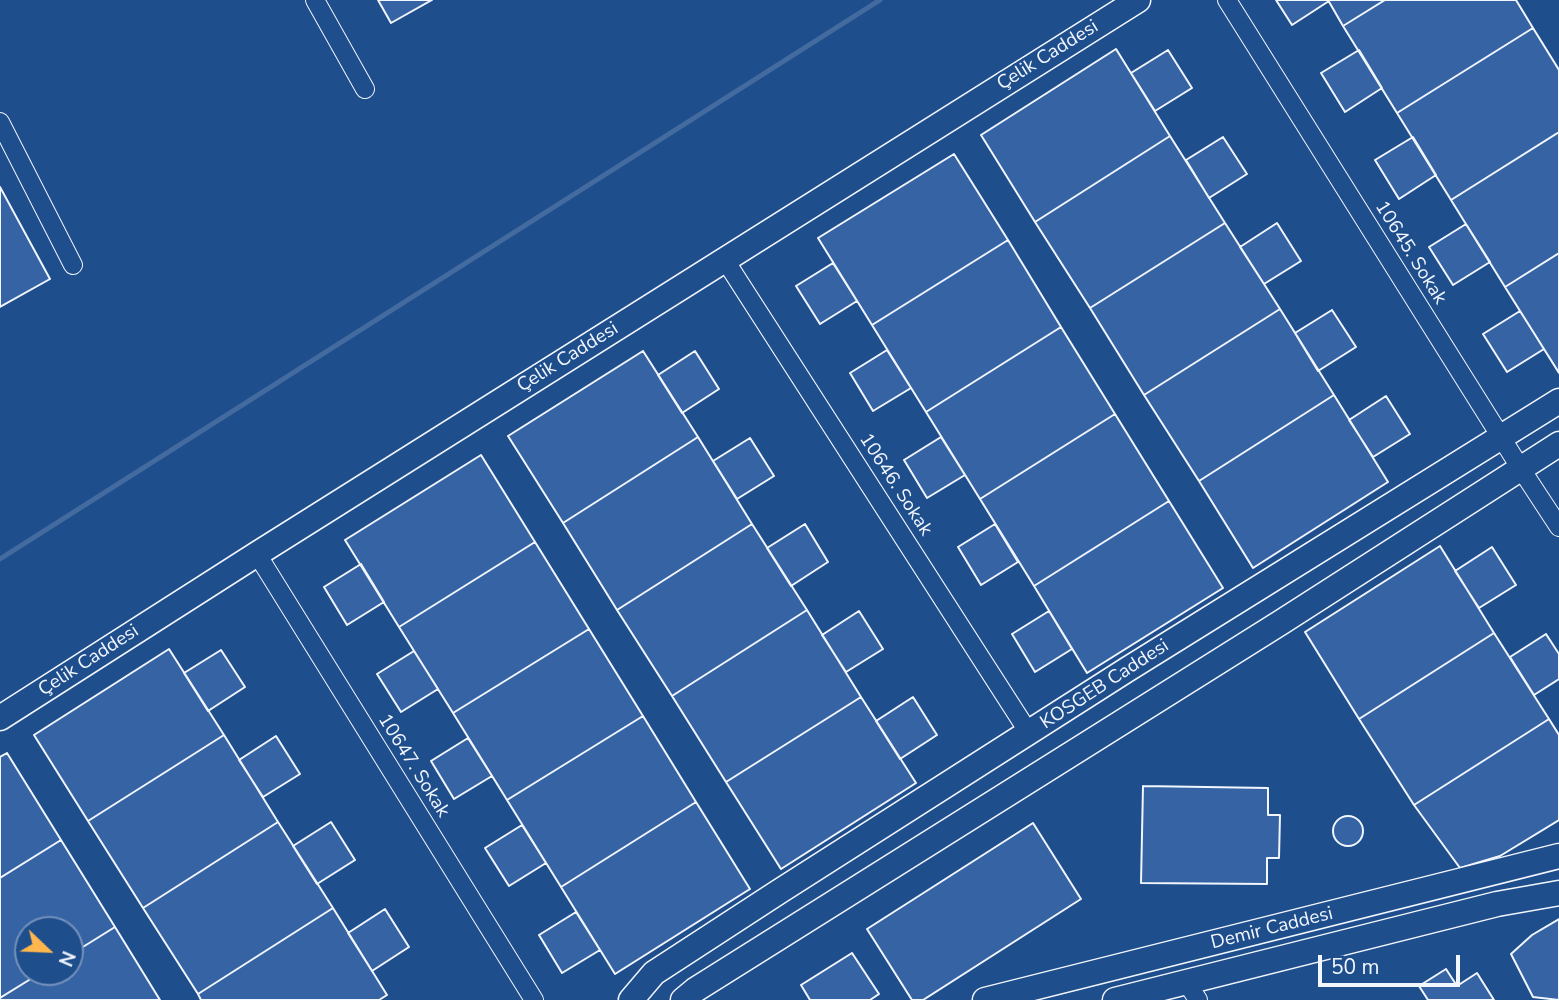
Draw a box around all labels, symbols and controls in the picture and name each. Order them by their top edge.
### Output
street label: Çelik Caddesi [993,16,1103,96]
street label: 10645. Sokak [1369,197,1451,309]
street label: Çelik Caddesi [513,318,623,398]
street label: 10646. Sokak [853,430,937,540]
street label: Çelik Caddesi [35,620,143,702]
street label: KOSGEB Caddesi [1037,635,1173,735]
street label: 10647. Sokak [372,710,454,822]
street label: Demir Caddesi [1209,903,1335,955]
north arrow [14,916,84,986]
scale bar [1321,940,1463,984]
text: N [52,947,81,970]
text: 50 m [1331,953,1380,981]

